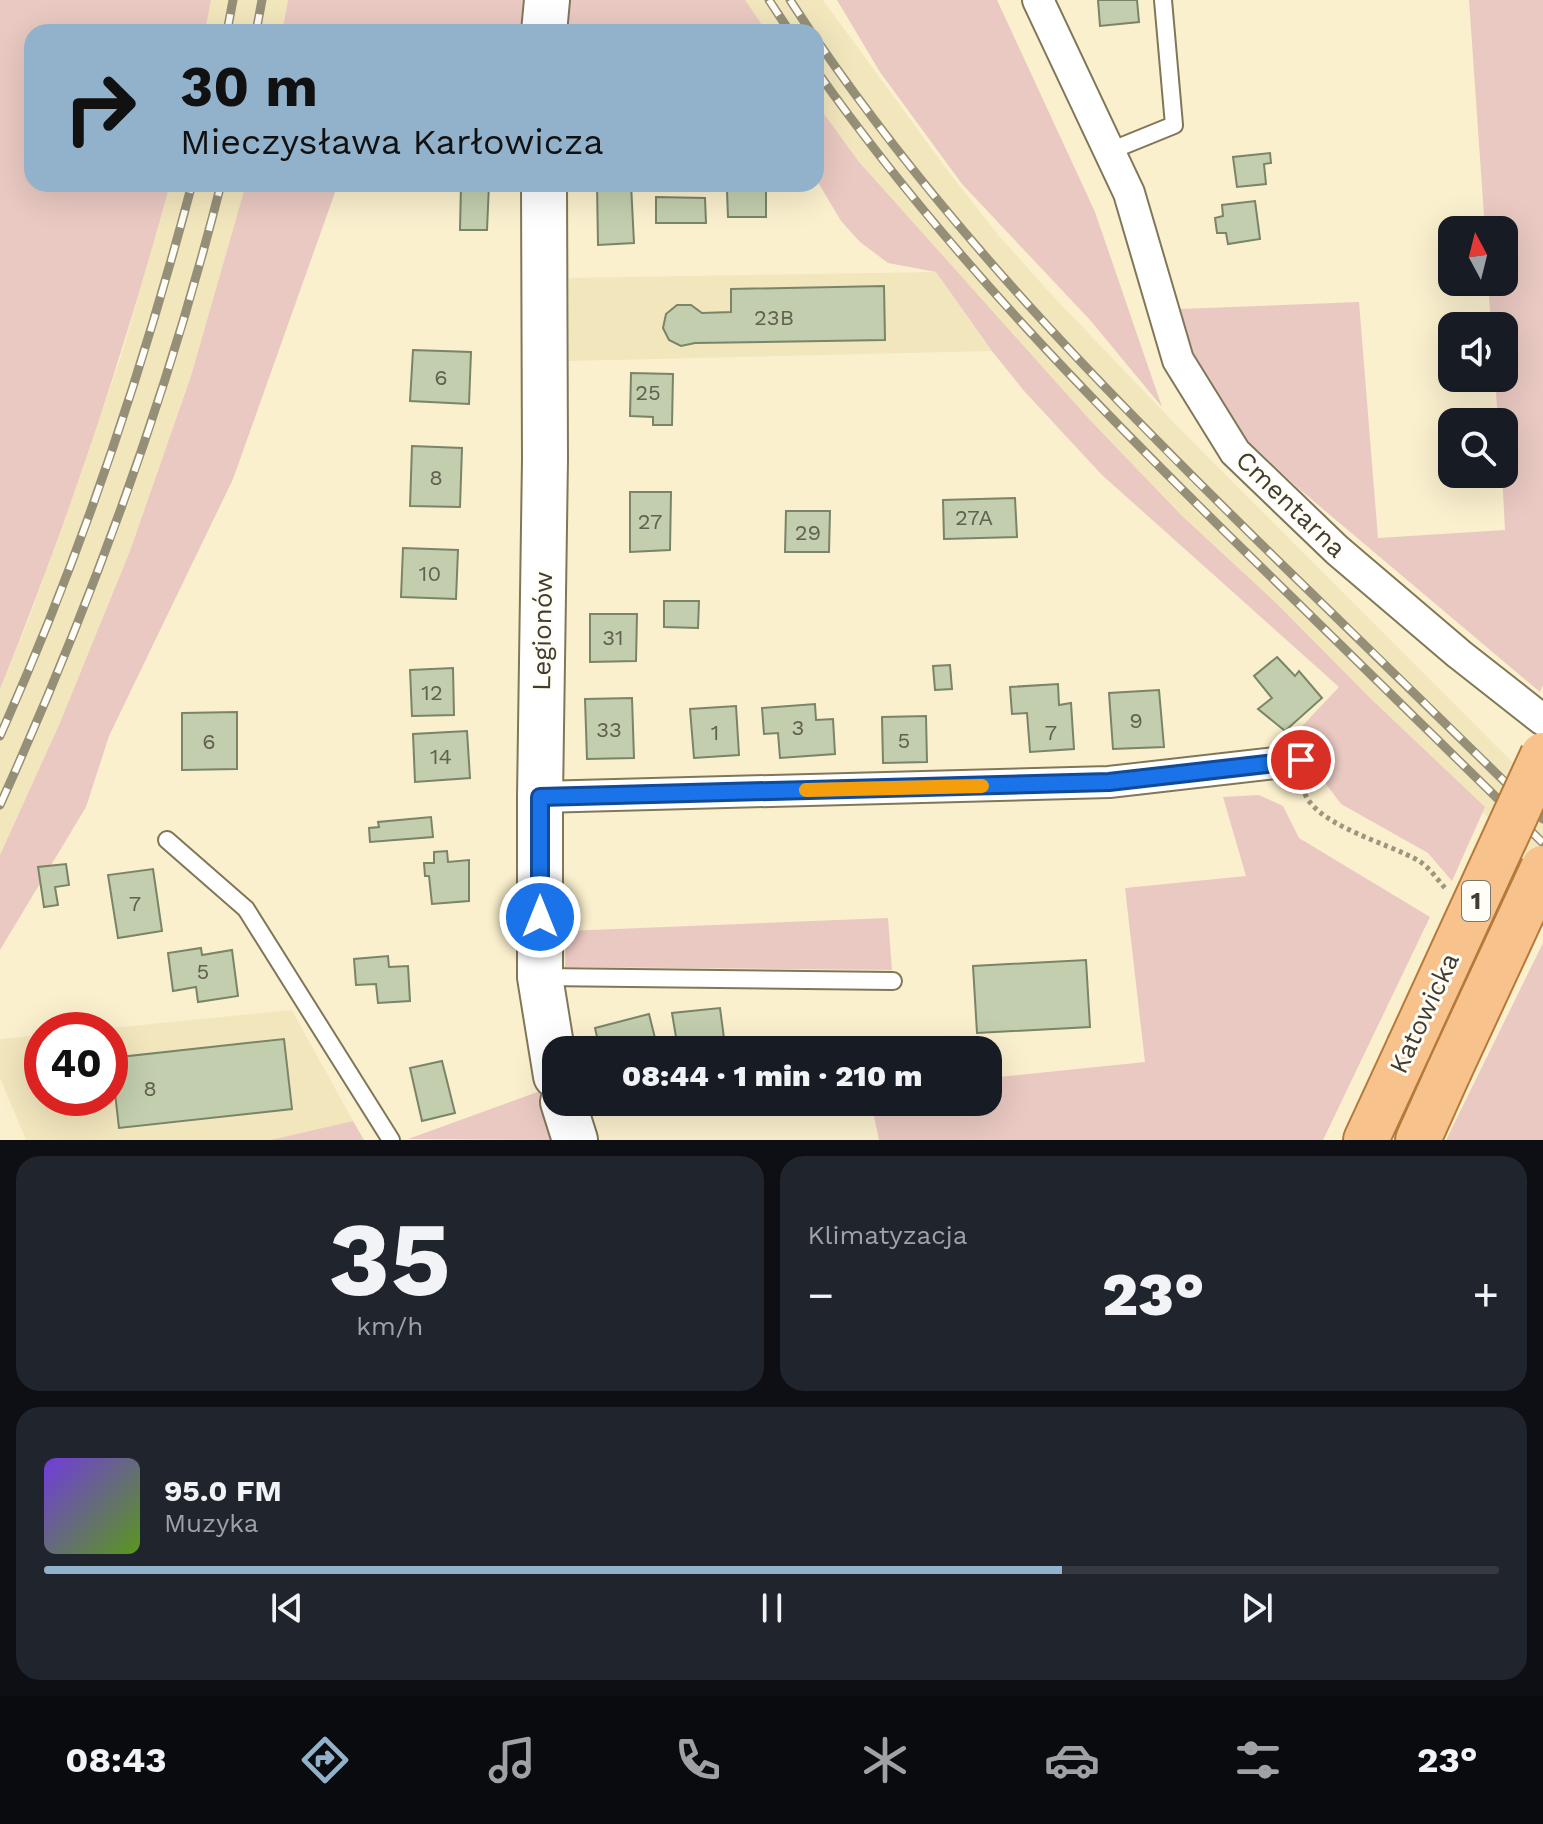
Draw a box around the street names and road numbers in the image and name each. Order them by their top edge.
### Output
street label: Cmentarna [1230,444,1352,564]
street label: Legionów [526,571,558,691]
road number: 1 [1462,881,1490,921]
street label: Katowicka [1383,948,1465,1078]

